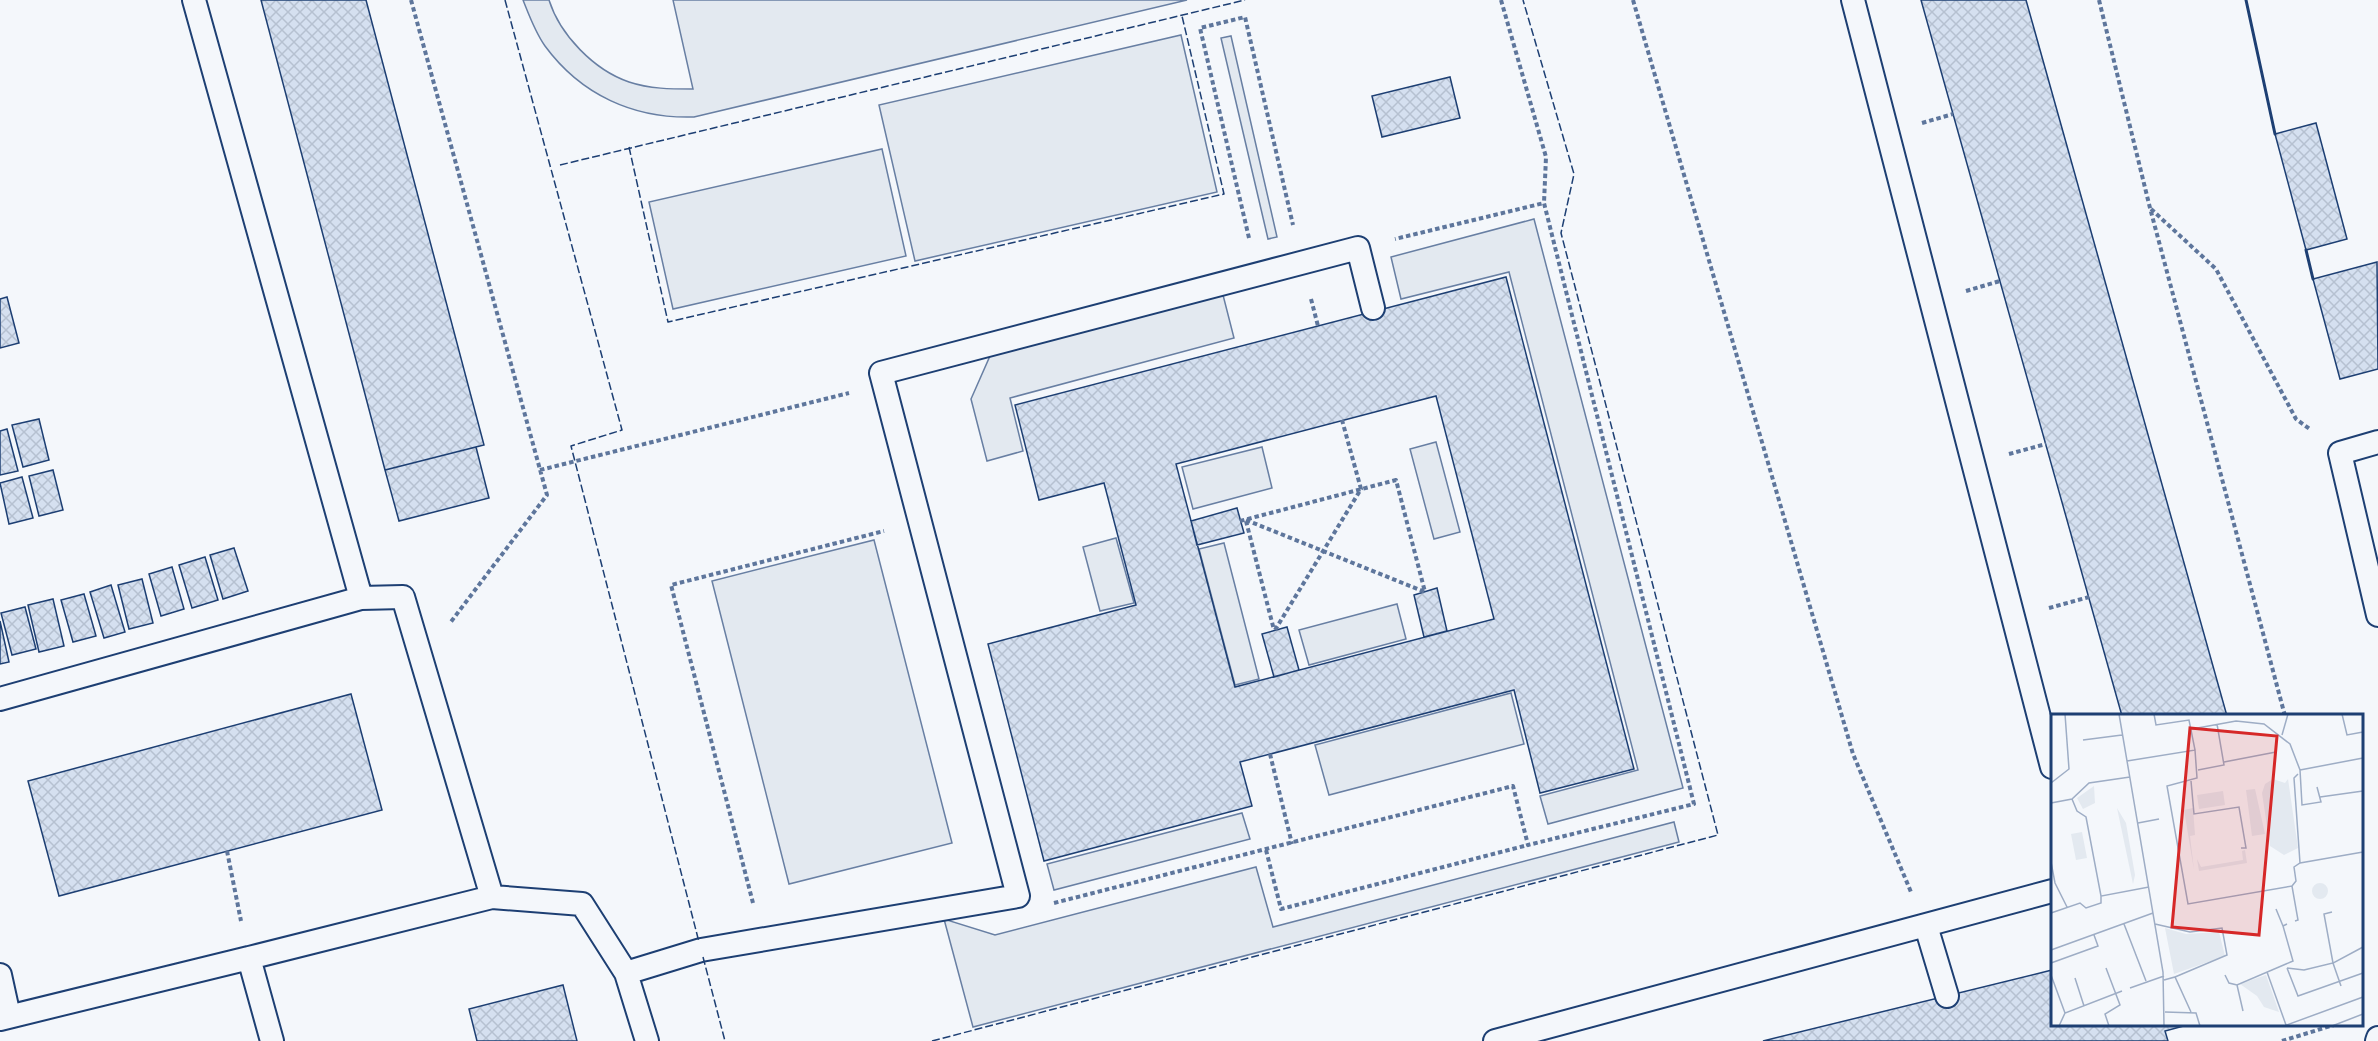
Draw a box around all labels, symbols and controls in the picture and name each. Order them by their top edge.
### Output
inset map [2051,714,2363,1026]

